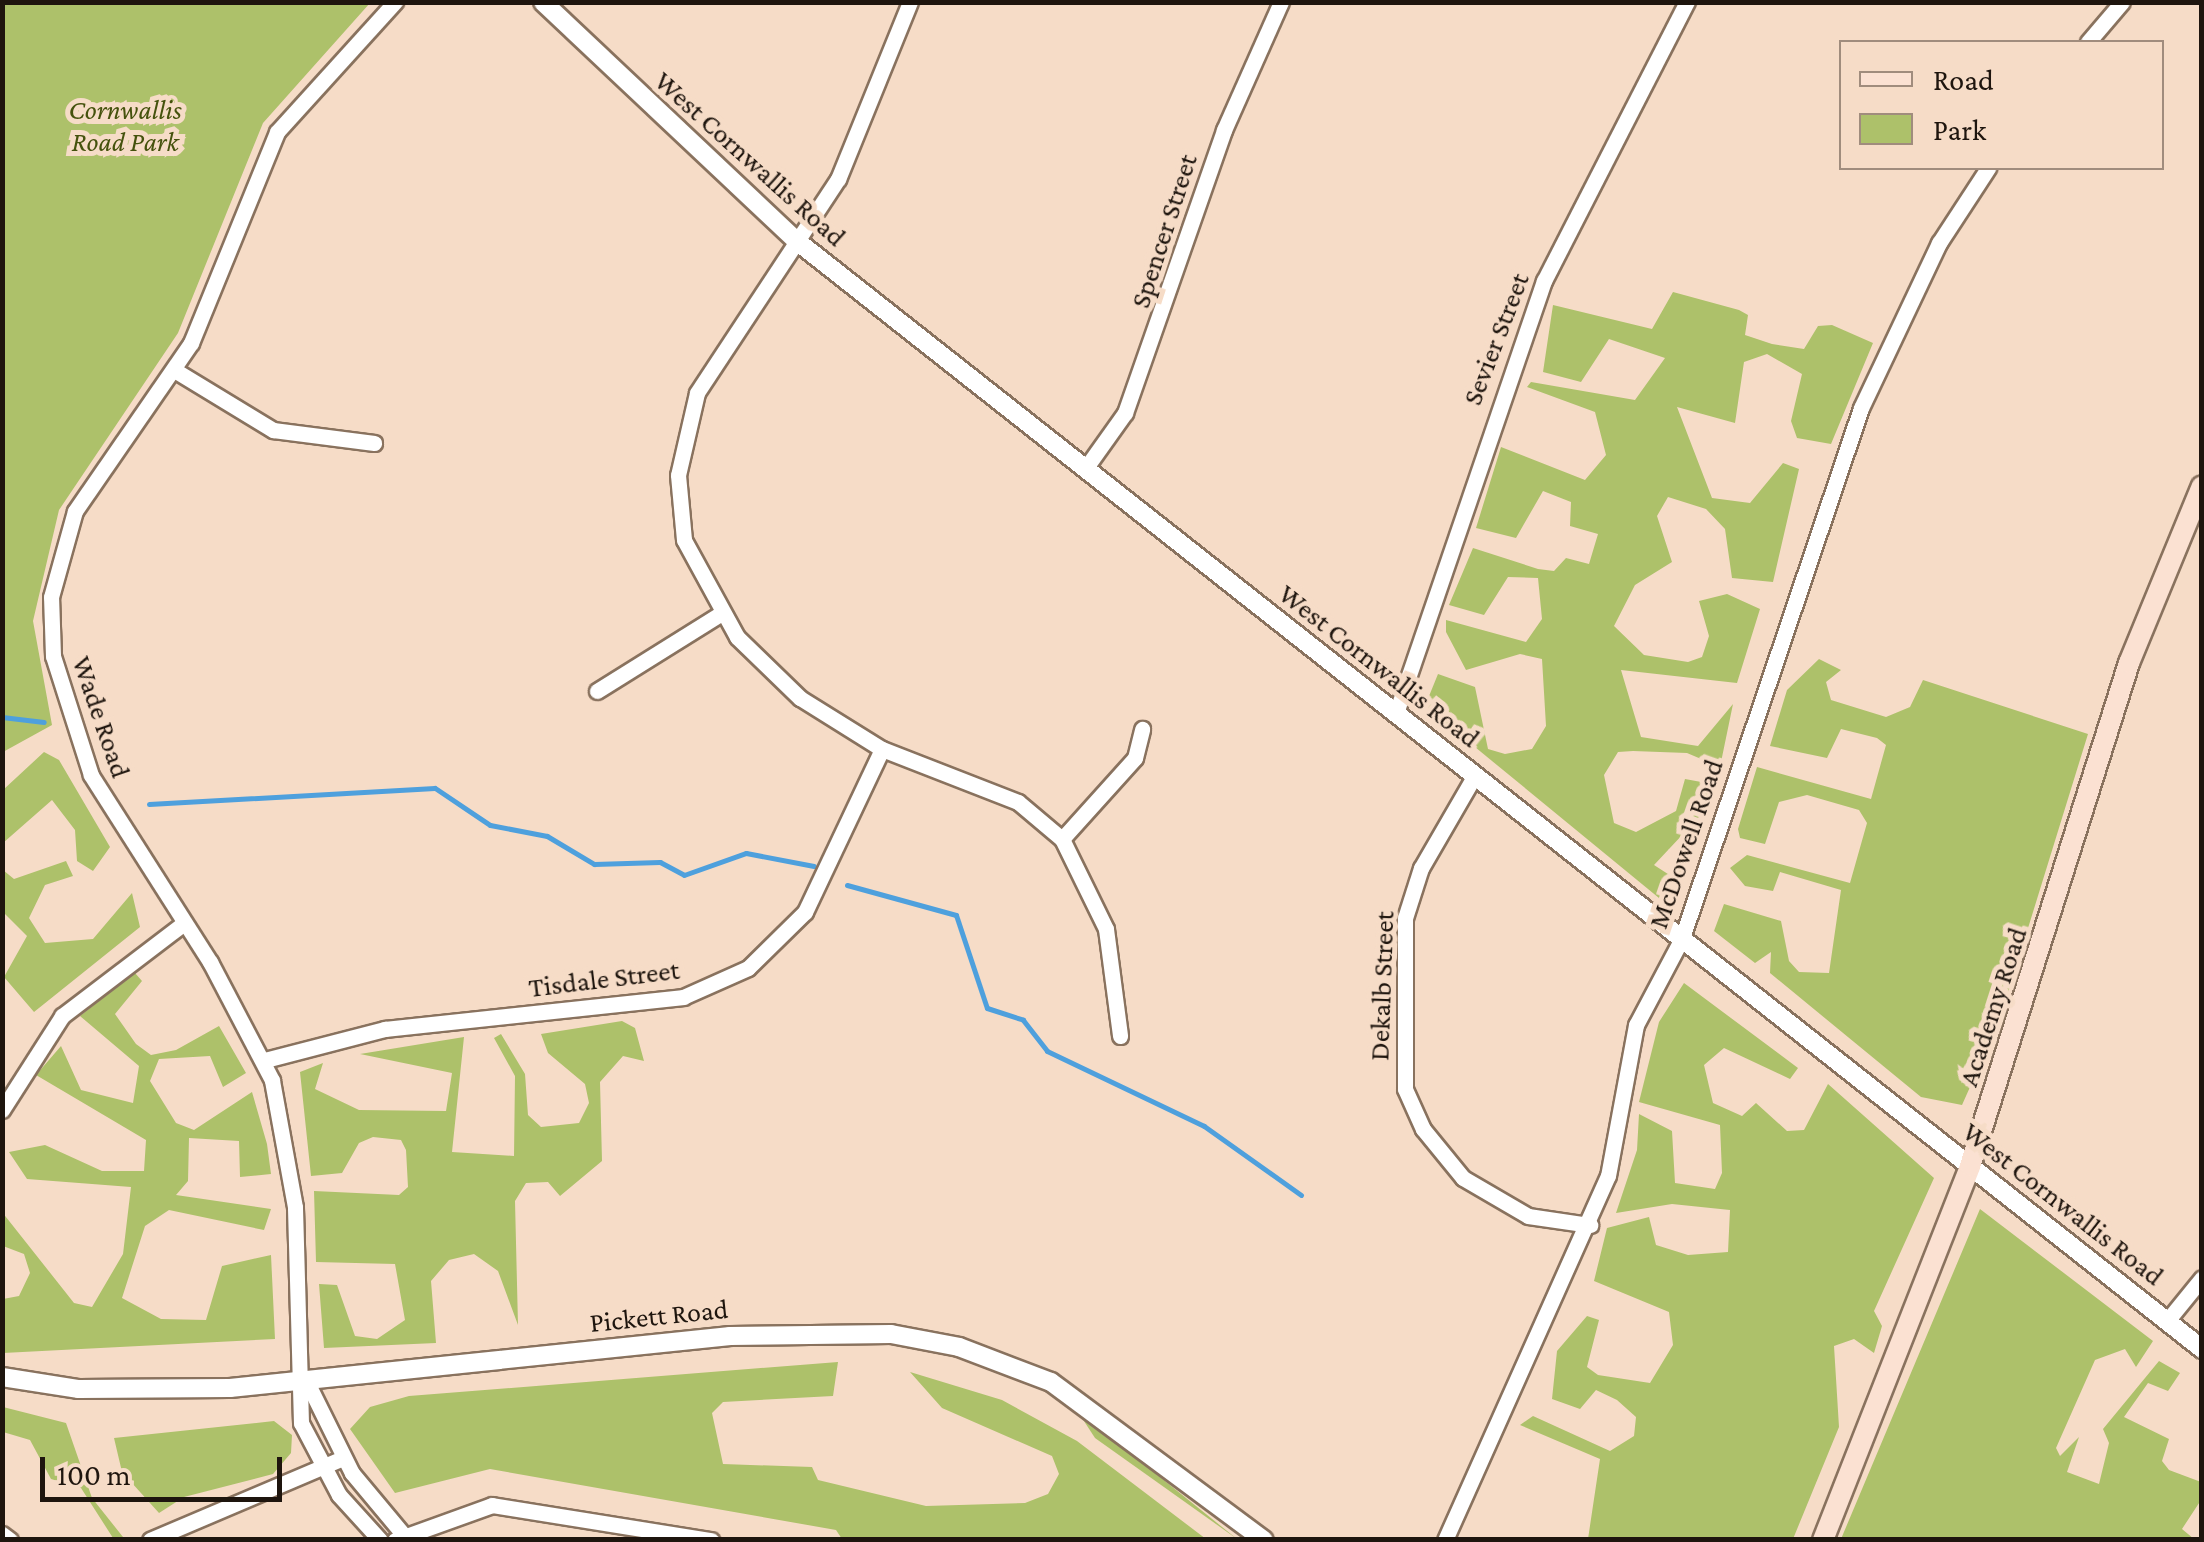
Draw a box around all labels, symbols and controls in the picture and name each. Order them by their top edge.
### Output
legend [1839,40,2164,170]
text: Road [1933,63,1994,96]
street label: West Cornwallis Road [647,64,853,254]
park label: Cornwallis Road Park [68,93,182,159]
text: Park [1933,113,1986,146]
street label: Spencer Street [1123,150,1205,312]
street label: Sevier Street [1455,268,1537,410]
street label: West Cornwallis Road [1272,577,1486,755]
street label: Wade Road [65,652,137,782]
street label: McDowell Road [1641,755,1731,933]
street label: Dekalb Street [1363,911,1401,1061]
street label: Academy Road [1952,923,2034,1091]
street label: Tisdale Street [527,953,681,1005]
street label: West Cornwallis Road [1956,1115,2170,1293]
street label: Pickett Road [588,1292,730,1340]
scale bar [45,1437,288,1499]
text: 100 m [57,1458,131,1491]

